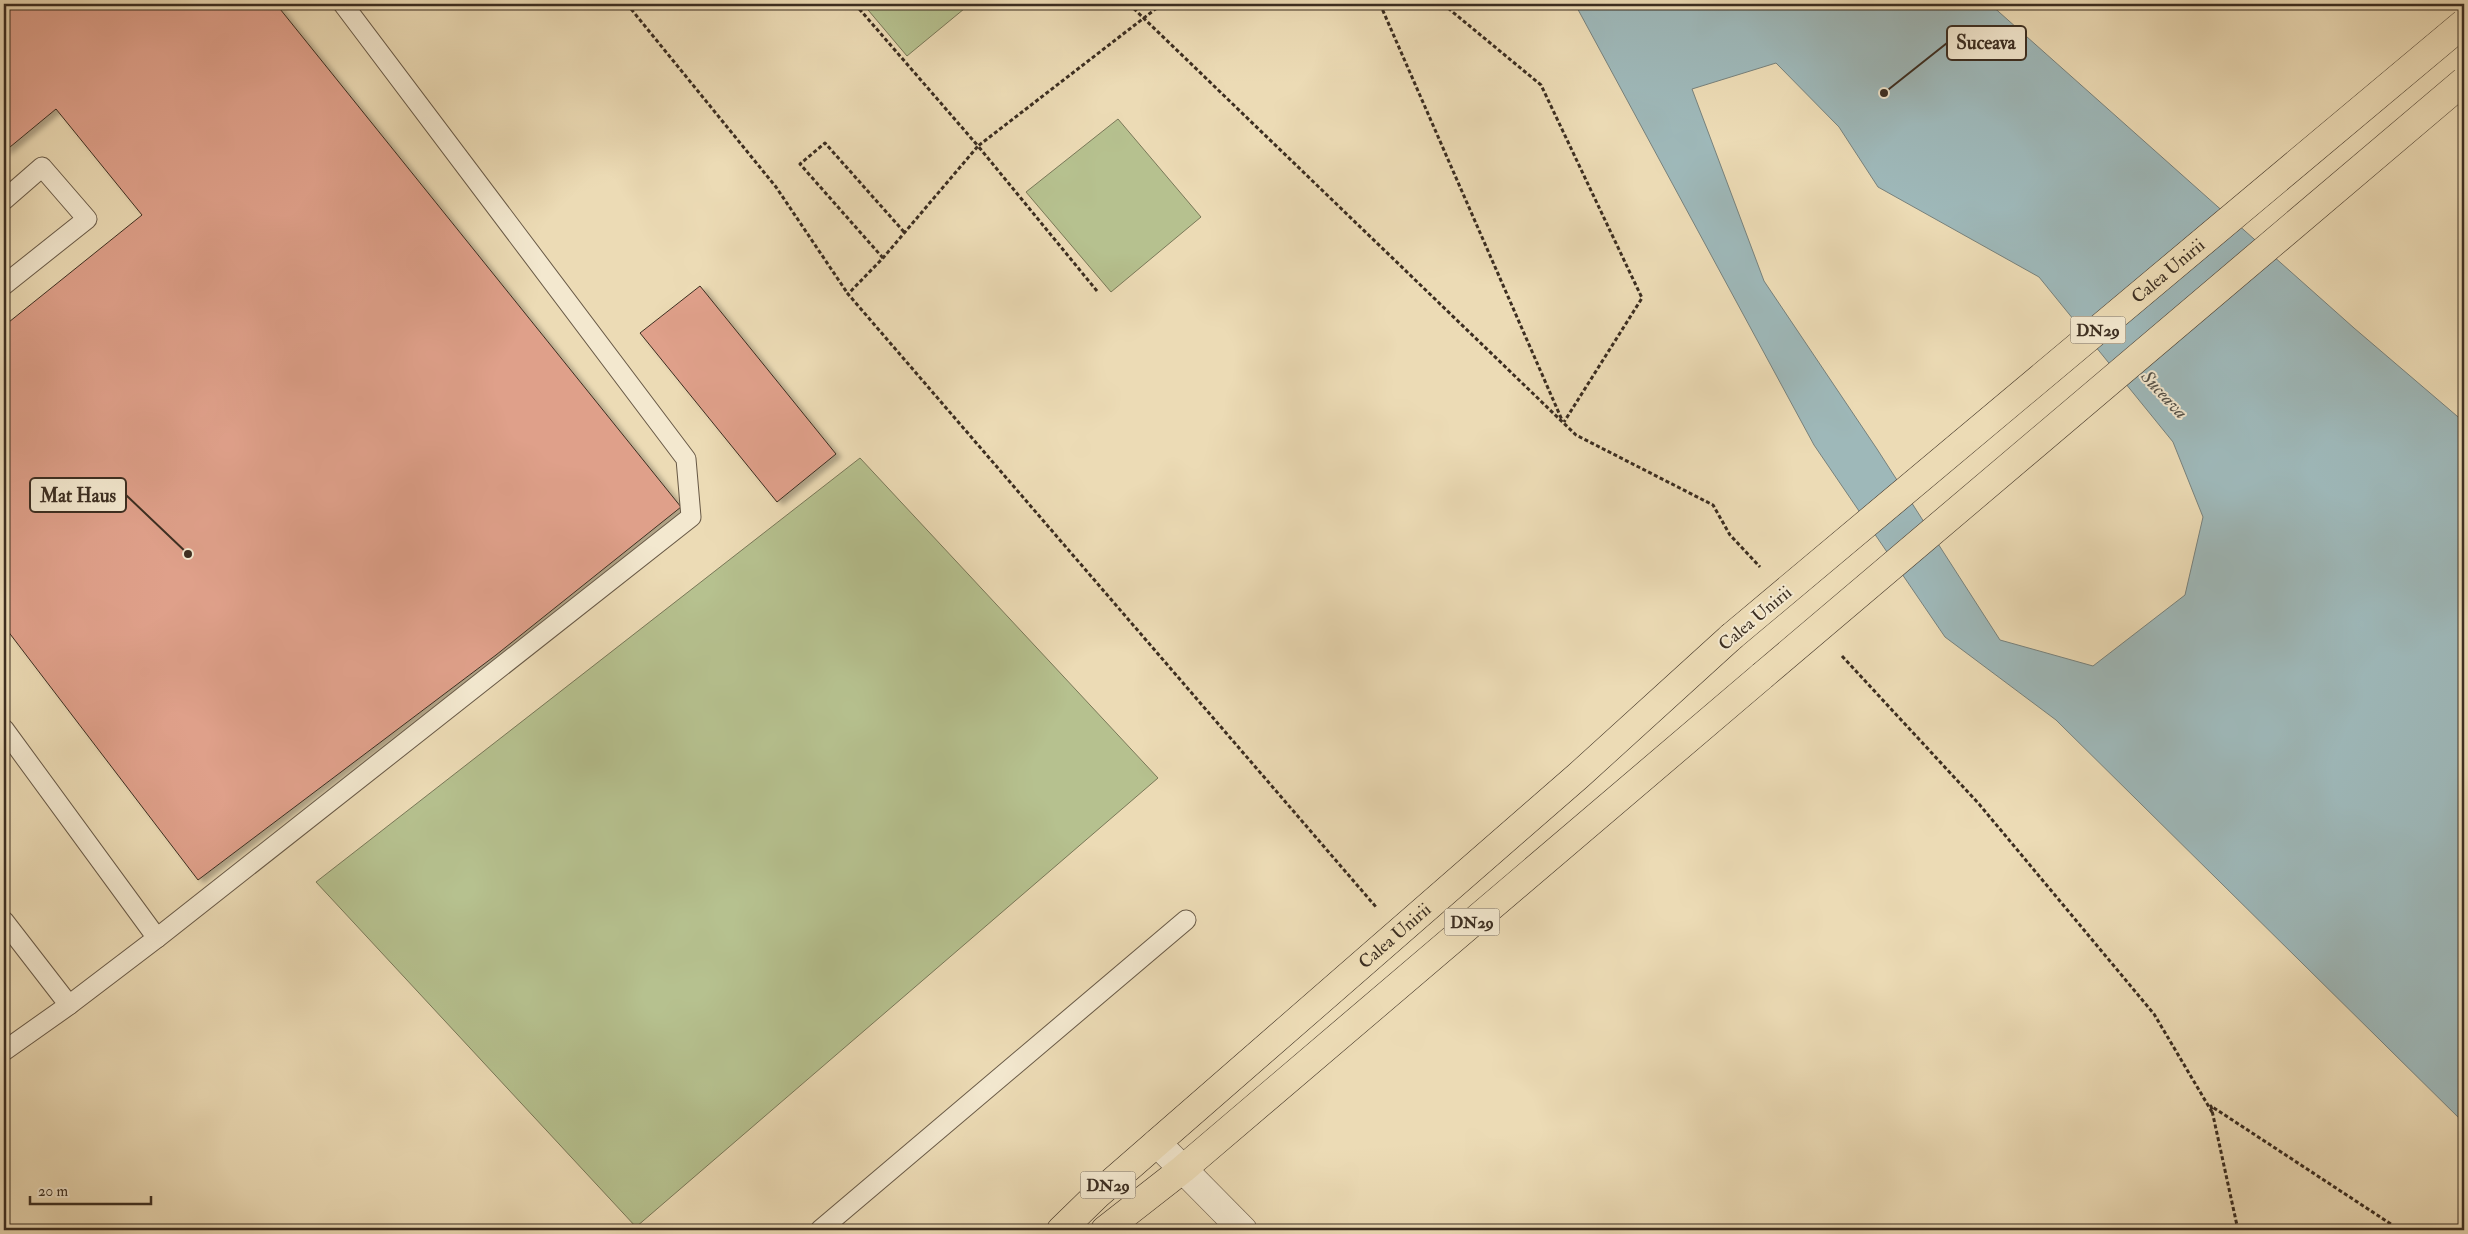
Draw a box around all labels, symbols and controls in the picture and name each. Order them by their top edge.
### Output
callout: Suceava [1947,26,2026,60]
text: Suceava [1956,31,2017,55]
street label: Calea Unirii [2127,234,2210,309]
road number: DN29 [2070,316,2126,344]
water label: Suceava [2135,364,2193,424]
callout: Mat Haus [30,478,126,512]
text: Mat Haus [39,484,116,508]
street label: Calea Unirii [1714,581,1797,656]
street label: Calea Unirii [1354,898,1436,974]
road number: DN29 [1444,909,1500,936]
road number: DN29 [1080,1172,1136,1198]
scale bar [30,1174,151,1206]
text: 20 m [38,1182,68,1201]

